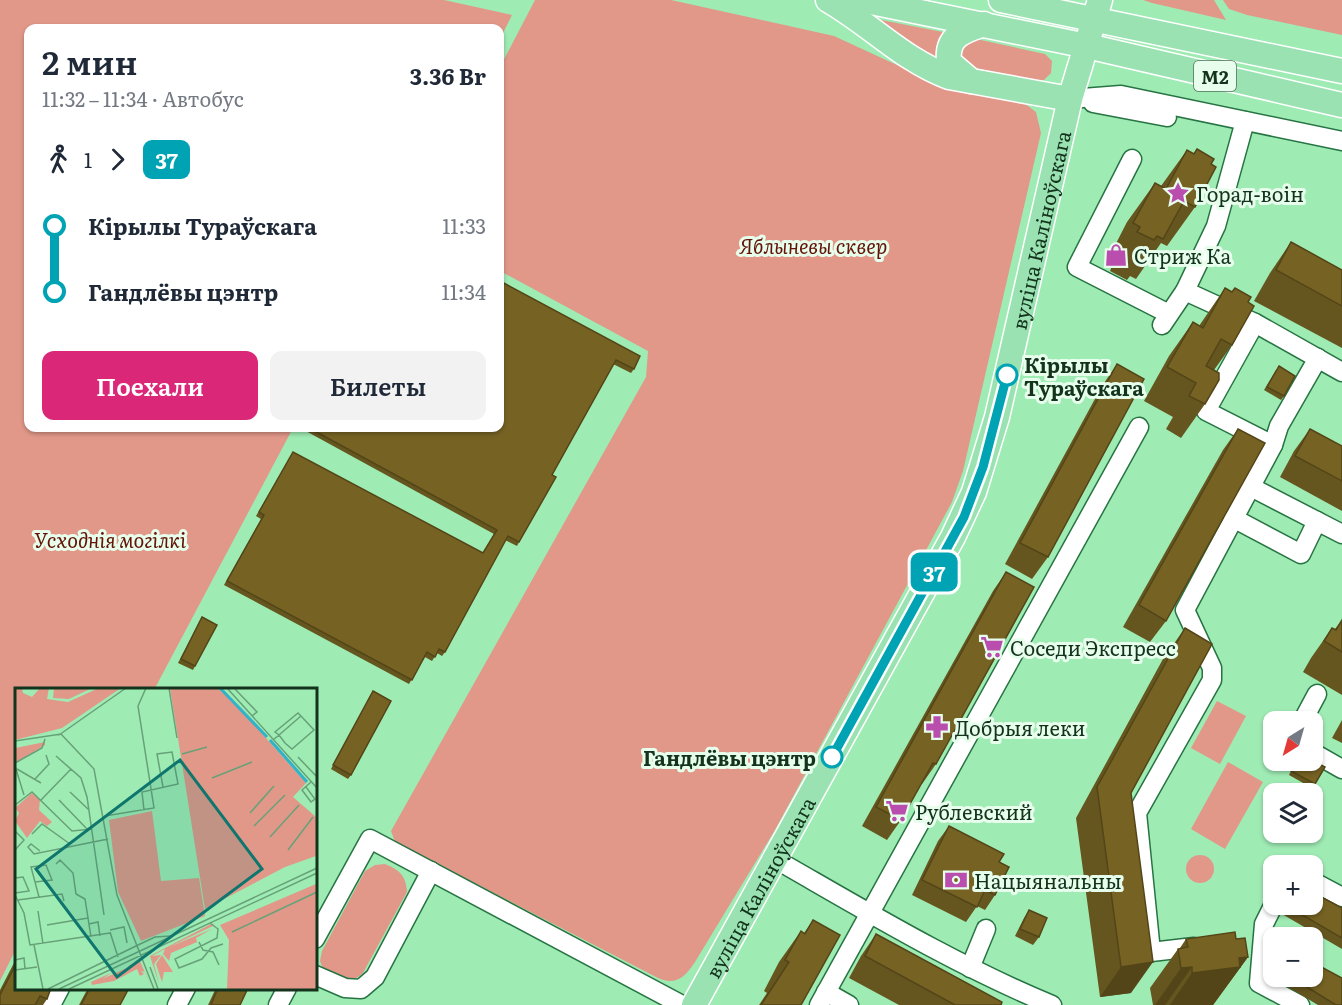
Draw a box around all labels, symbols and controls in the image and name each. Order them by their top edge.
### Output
text: 2 мин [42,36,137,85]
text: 3.36 Br [410,59,486,92]
road number: М2 [1194,61,1236,91]
text: 11:32 – 11:34 · Автобус [42,83,244,113]
street label: вуліца Каліноўскага [1003,127,1077,332]
icon: walk [42,143,75,176]
icon: forward [101,143,134,176]
text: 1 [84,144,92,174]
text: 37 [155,144,178,175]
place label: Горад-воін [1196,178,1304,208]
place icon: Горад-воін [1165,180,1191,206]
text: Кірылы Тураўскага [88,209,317,242]
text: 11:33 [442,210,486,240]
park label: Яблыневы сквер [739,230,887,260]
place label: Стриж Ка [1134,240,1231,270]
shop icon: Стриж Ка [1103,242,1129,268]
text: Гандлёвы цэнтр [88,275,278,308]
text: 11:34 [442,276,486,306]
place label: Кірылы Тураўскага [1024,349,1144,402]
button: Поехали [42,351,258,420]
button: Билеты [270,351,486,420]
marker: Кірылы Тураўскага [996,364,1018,386]
park label: Усходнія могілкі [34,524,186,554]
line badge: 37 [907,552,961,592]
text: 37 [923,557,945,588]
place label: Соседи Экспресс [1010,632,1176,662]
supermarket icon: Соседи Экспресс [979,634,1005,660]
inset map [15,688,316,990]
north arrow [1263,711,1323,771]
map controls [1263,711,1323,987]
place label: Добрыя леки [955,712,1085,742]
pharmacy icon: Добрыя леки [924,714,950,740]
place label: Гандлёвы цэнтр [643,742,816,772]
marker: Гандлёвы цэнтр [821,746,843,768]
button: layers [1263,783,1323,843]
street label: вуліца Каліноўскага [697,790,822,983]
place label: Рублевский [915,796,1033,826]
supermarket icon: Рублевский [884,798,910,824]
button: + [1263,855,1323,915]
place label: Нацыянальны [974,865,1122,895]
bank icon: Нацыянальны [943,867,969,893]
button: − [1263,927,1323,987]

